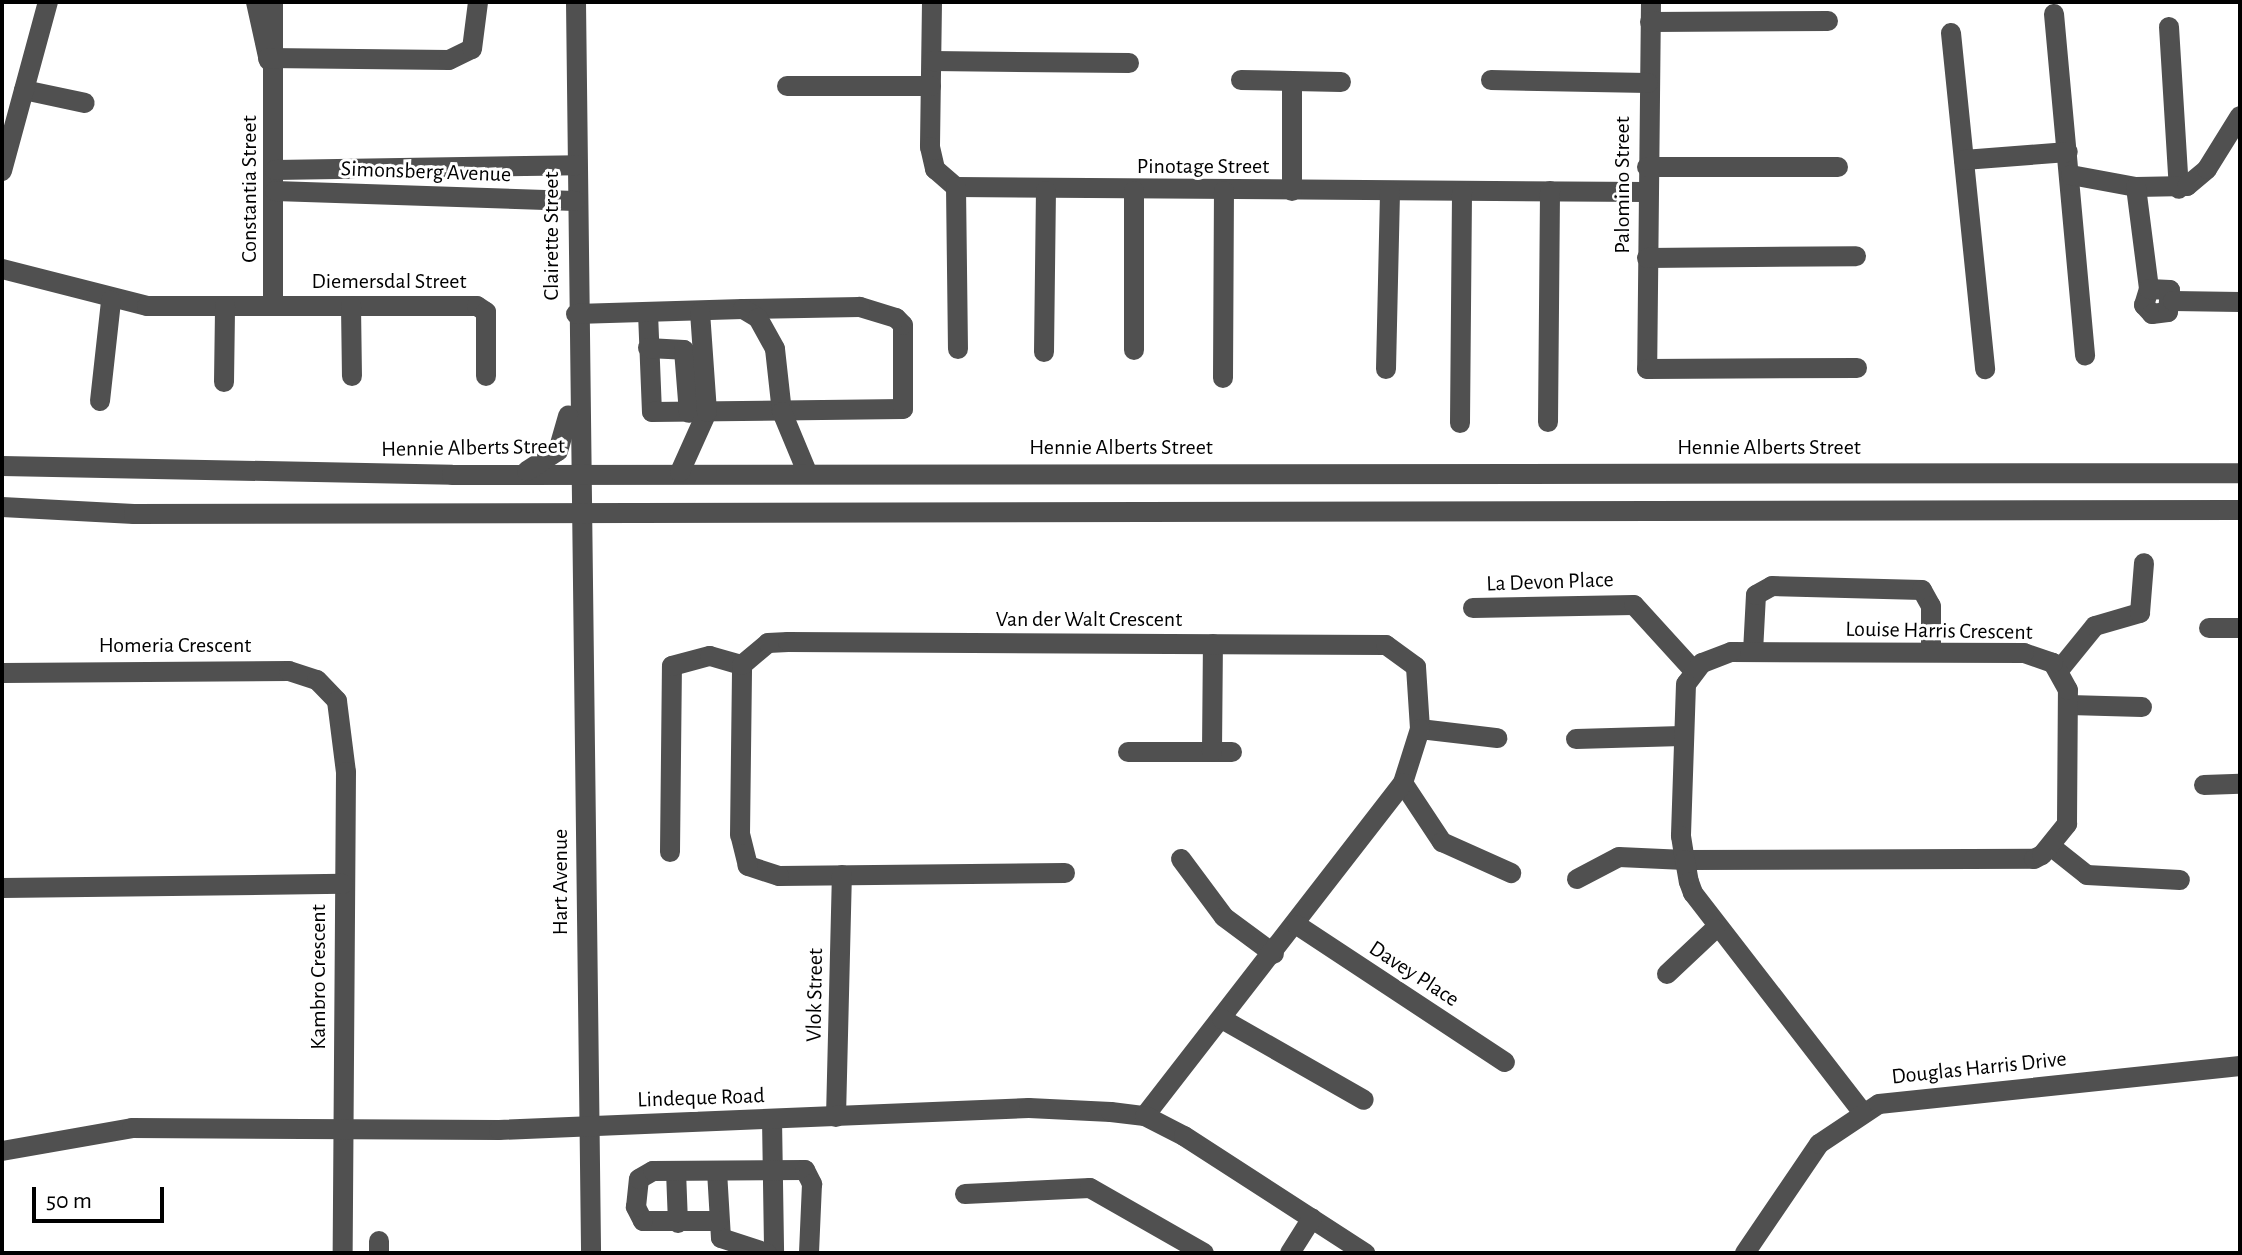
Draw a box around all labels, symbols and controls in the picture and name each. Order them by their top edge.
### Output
street label: Constantia Street [237,115,263,263]
street label: Palomino Street [1610,116,1636,254]
street label: Pinotage Street [1137,154,1269,180]
street label: Simonsberg Avenue [340,156,512,188]
street label: Clairette Street [539,172,565,300]
street label: Diemersdal Street [311,269,467,295]
street label: Hennie Alberts Street [381,433,565,463]
street label: Hennie Alberts Street [1029,435,1213,461]
street label: Hennie Alberts Street [1677,435,1861,461]
street label: La Devon Place [1486,567,1614,597]
street label: Van der Walt Crescent [996,607,1182,633]
street label: Louise Harris Crescent [1845,616,2033,646]
street label: Homeria Crescent [99,633,251,659]
street label: Hart Avenue [548,829,574,935]
street label: Kambro Crescent [306,904,332,1050]
street label: Davey Place [1364,935,1464,1013]
street label: Vlok Street [801,948,829,1042]
street label: Douglas Harris Drive [1890,1046,2068,1090]
street label: Lindeque Road [637,1083,765,1113]
scale bar [36,1171,168,1221]
text: 50 m [46,1189,92,1213]

